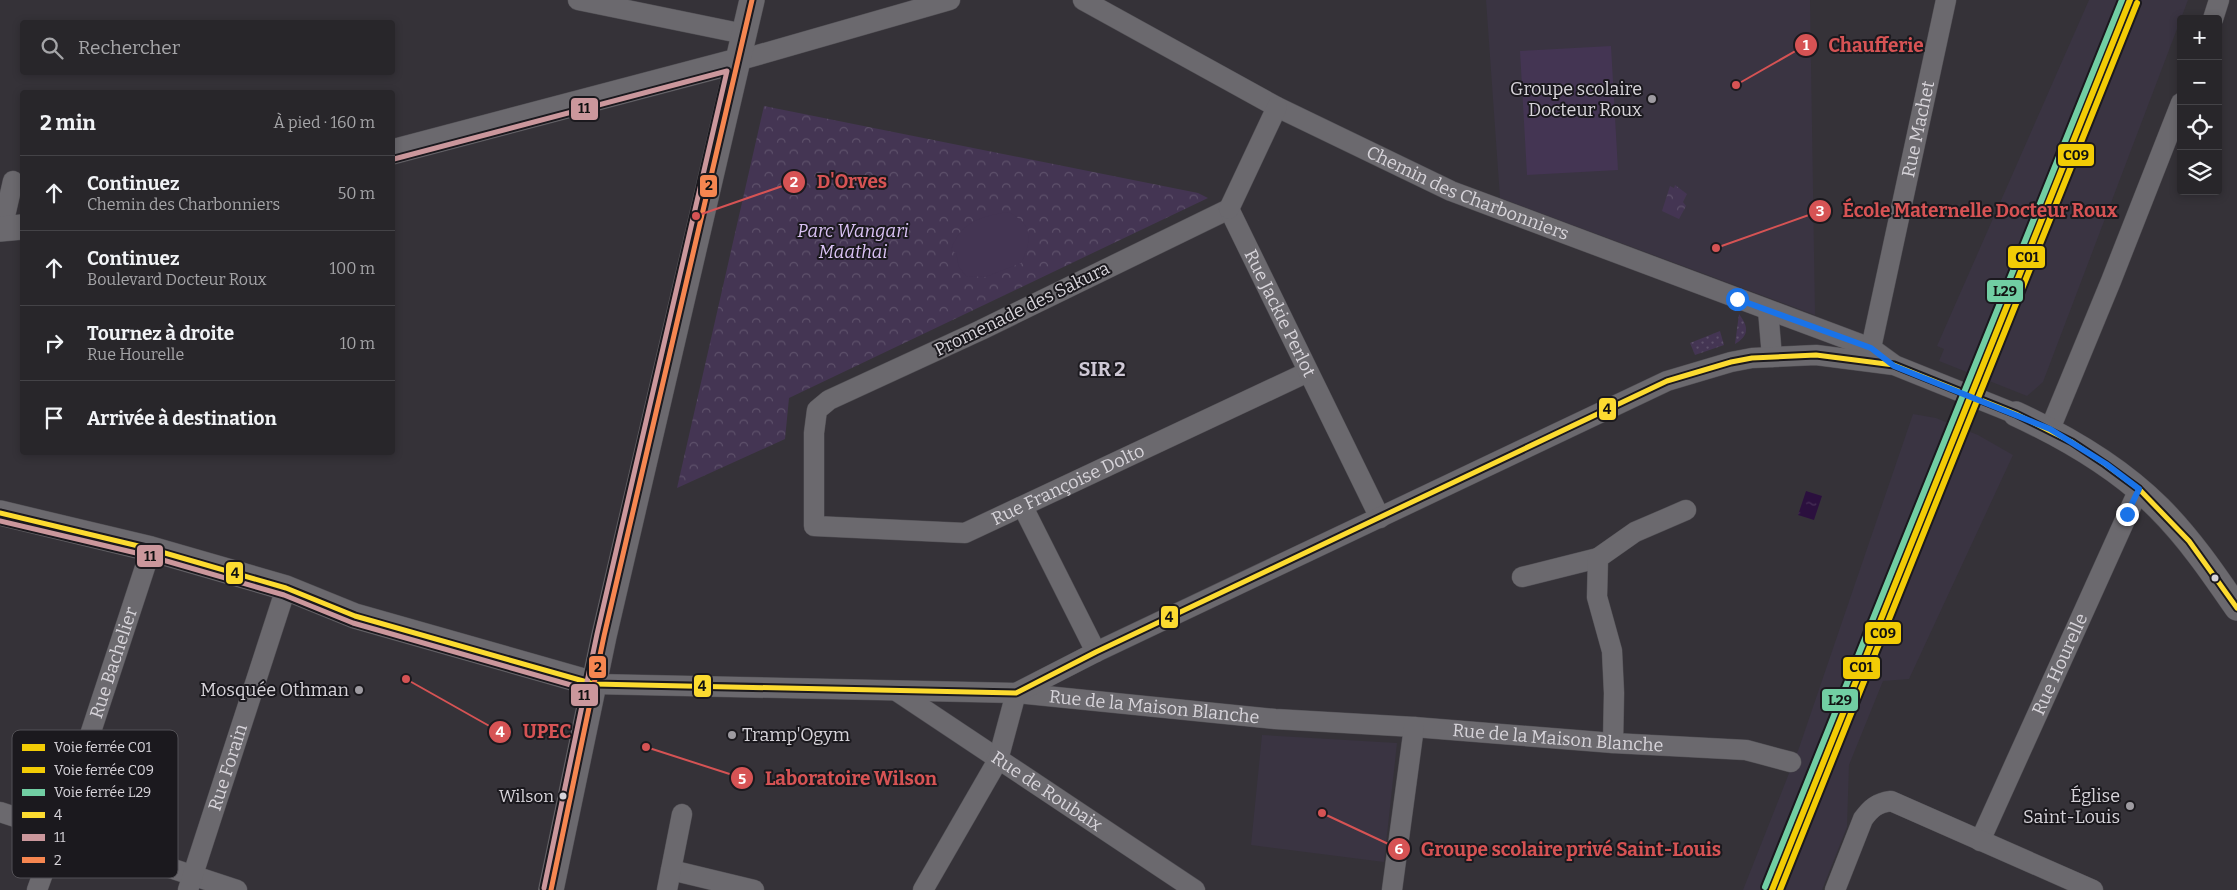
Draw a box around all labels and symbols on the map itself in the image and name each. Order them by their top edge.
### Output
callout: Chaufferie [1794,28,1934,62]
text: Chaufferie [1828,34,1924,57]
text: 1 [1803,36,1810,54]
place label: Groupe scolaire Docteur Roux [1510,78,1642,121]
street label: Rue Machet [1897,78,1939,179]
marker: Groupe scolaire Docteur Roux [1646,93,1658,105]
line badge: 11 [570,97,599,121]
text: 11 [578,100,590,117]
street label: Chemin des Charbonniers [1363,141,1572,245]
line badge: C09 [2057,143,2095,167]
text: C09 [2063,147,2089,164]
callout: D'Orves [782,165,897,199]
text: D'Orves [817,170,887,193]
text: 2 [790,173,798,191]
line badge: 2 [699,174,718,198]
text: 2 [705,177,713,194]
callout: École Maternelle Docteur Roux [1807,194,2128,228]
text: École Maternelle Docteur Roux [1842,197,2118,222]
text: 3 [1816,202,1824,220]
park label: Parc Wangari Maathai [797,220,909,263]
line badge: C01 [2007,245,2046,269]
street label: Rue Jackie Perlot [1239,246,1321,381]
text: C01 [2015,249,2039,266]
street label: Promenade des Sakura [931,257,1113,361]
line badge: L29 [1986,279,2024,303]
text: L29 [1993,283,2017,300]
route start [1726,288,1749,311]
district label: SIR 2 [1078,357,1126,381]
line badge: 4 [1598,397,1617,421]
text: 4 [1603,401,1612,418]
street label: Rue Françoise Dolto [988,439,1148,530]
route end [2116,503,2139,526]
line badge: 11 [136,544,164,568]
text: 11 [144,548,156,565]
line badge: 4 [225,561,244,585]
text: 4 [231,565,240,582]
unlabelled marker [2210,573,2220,583]
street label: Rue Bachelier [85,604,142,721]
line badge: 4 [1160,605,1179,629]
text: 4 [1165,609,1174,626]
street label: Rue Hourelle [2027,610,2092,719]
line badge: C09 [1864,621,1902,645]
text: C09 [1870,625,1896,642]
line badge: 2 [588,655,607,679]
line badge: C01 [1842,656,1881,680]
text: 2 [594,659,602,676]
text: C01 [1849,659,1873,676]
line badge: 4 [693,674,712,698]
text: 4 [698,678,707,695]
place label: Mosquée Othman [200,679,350,701]
line badge: 11 [570,683,599,707]
marker: Mosquée Othman [353,684,365,696]
street label: Rue de la Maison Blanche [1048,685,1260,728]
text: 11 [578,687,590,704]
line badge: L29 [1821,688,1859,712]
text: L29 [1828,692,1852,709]
callout: UPEC [488,715,581,749]
street label: Rue de la Maison Blanche [1452,719,1664,757]
text: UPEC [523,720,571,743]
street label: Rue Forain [203,721,252,813]
text: 4 [495,723,505,741]
place label: Tramp'Ogym [742,724,850,746]
marker: Tramp'Ogym [726,729,738,741]
legend [12,730,178,878]
text: Voie ferrée C01 [54,739,152,756]
street label: Rue de Roubaix [987,746,1107,836]
callout: Laboratoire Wilson [729,761,947,795]
text: Voie ferrée C09 [54,762,154,779]
text: Laboratoire Wilson [765,767,938,790]
text: 5 [738,770,746,788]
text: Voie ferrée L29 [54,784,151,801]
place label: Église Saint-Louis [2023,784,2120,828]
place label: Wilson [499,786,554,807]
marker: Wilson [558,791,568,801]
marker: Église Saint-Louis [2124,800,2136,812]
text: 4 [54,807,62,824]
text: 11 [54,829,66,846]
callout: Groupe scolaire privé Saint-Louis [1386,832,1731,866]
text: Groupe scolaire privé Saint-Louis [1421,838,1721,861]
text: 6 [1395,840,1404,858]
text: 2 [54,852,62,869]

